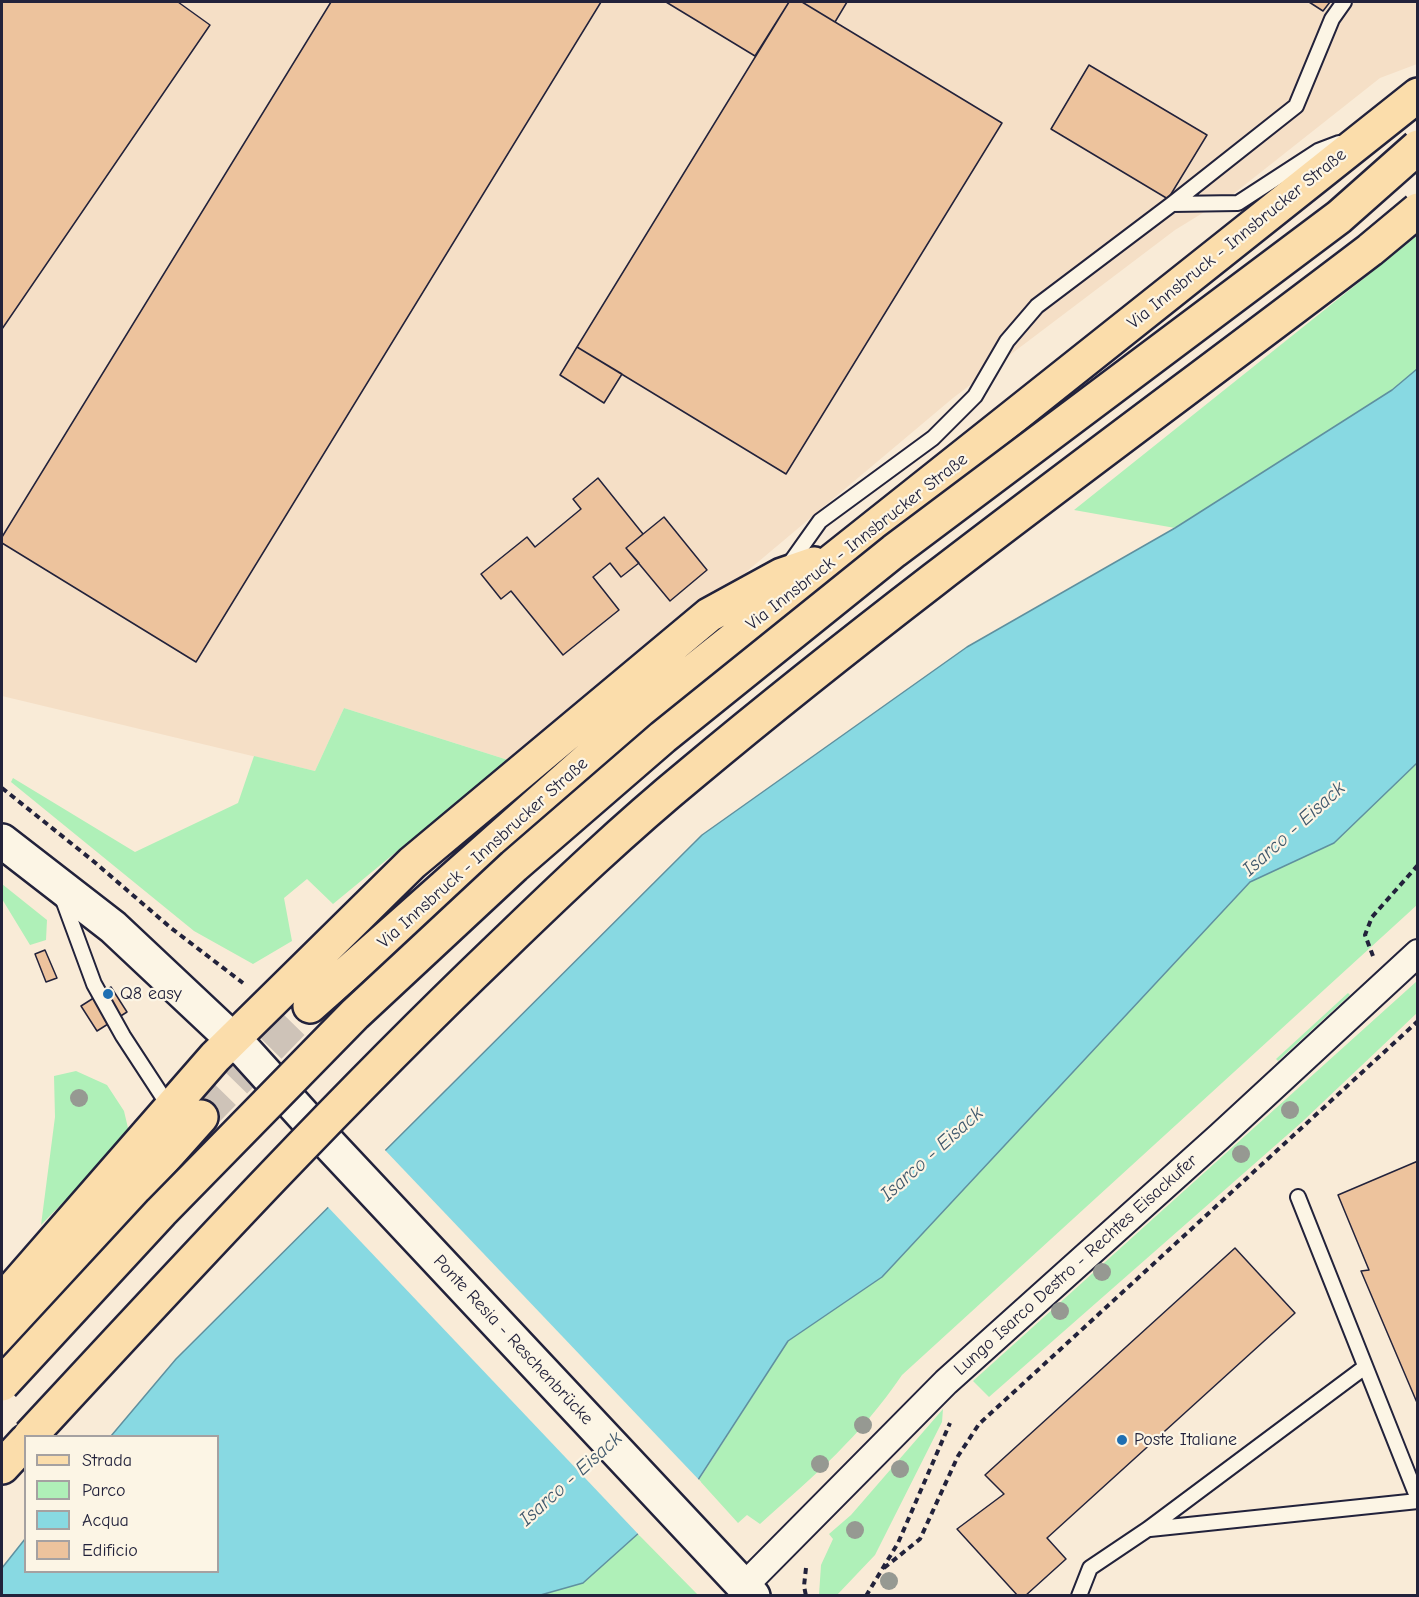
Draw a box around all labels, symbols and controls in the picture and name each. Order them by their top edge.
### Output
street label: Via Innsbruck - Innsbrucker Straße [1123,144,1351,334]
street label: Via Innsbruck - Innsbrucker Straße [742,449,972,635]
street label: Via Innsbruck - Innsbrucker Straße [373,753,593,953]
water label: Isarco - Eisack [1238,777,1350,881]
place label: Q8 easy [120,983,182,1005]
marker: Q8 easy [101,987,115,1001]
water label: Isarco - Eisack [876,1102,988,1206]
street label: Lungo Isarco Destro - Rechtes Eisackufer [950,1150,1202,1380]
street label: Ponte Resia - Reschenbrücke [429,1251,597,1429]
water label: Isarco - Eisack [515,1427,627,1531]
place label: Poste Italiane [1134,1429,1237,1451]
marker: Poste Italiane [1115,1433,1129,1447]
legend [24,1435,219,1573]
text: Strada [82,1450,132,1471]
text: Parco [82,1480,125,1501]
text: Acqua [82,1510,129,1531]
text: Edificio [82,1540,138,1561]

